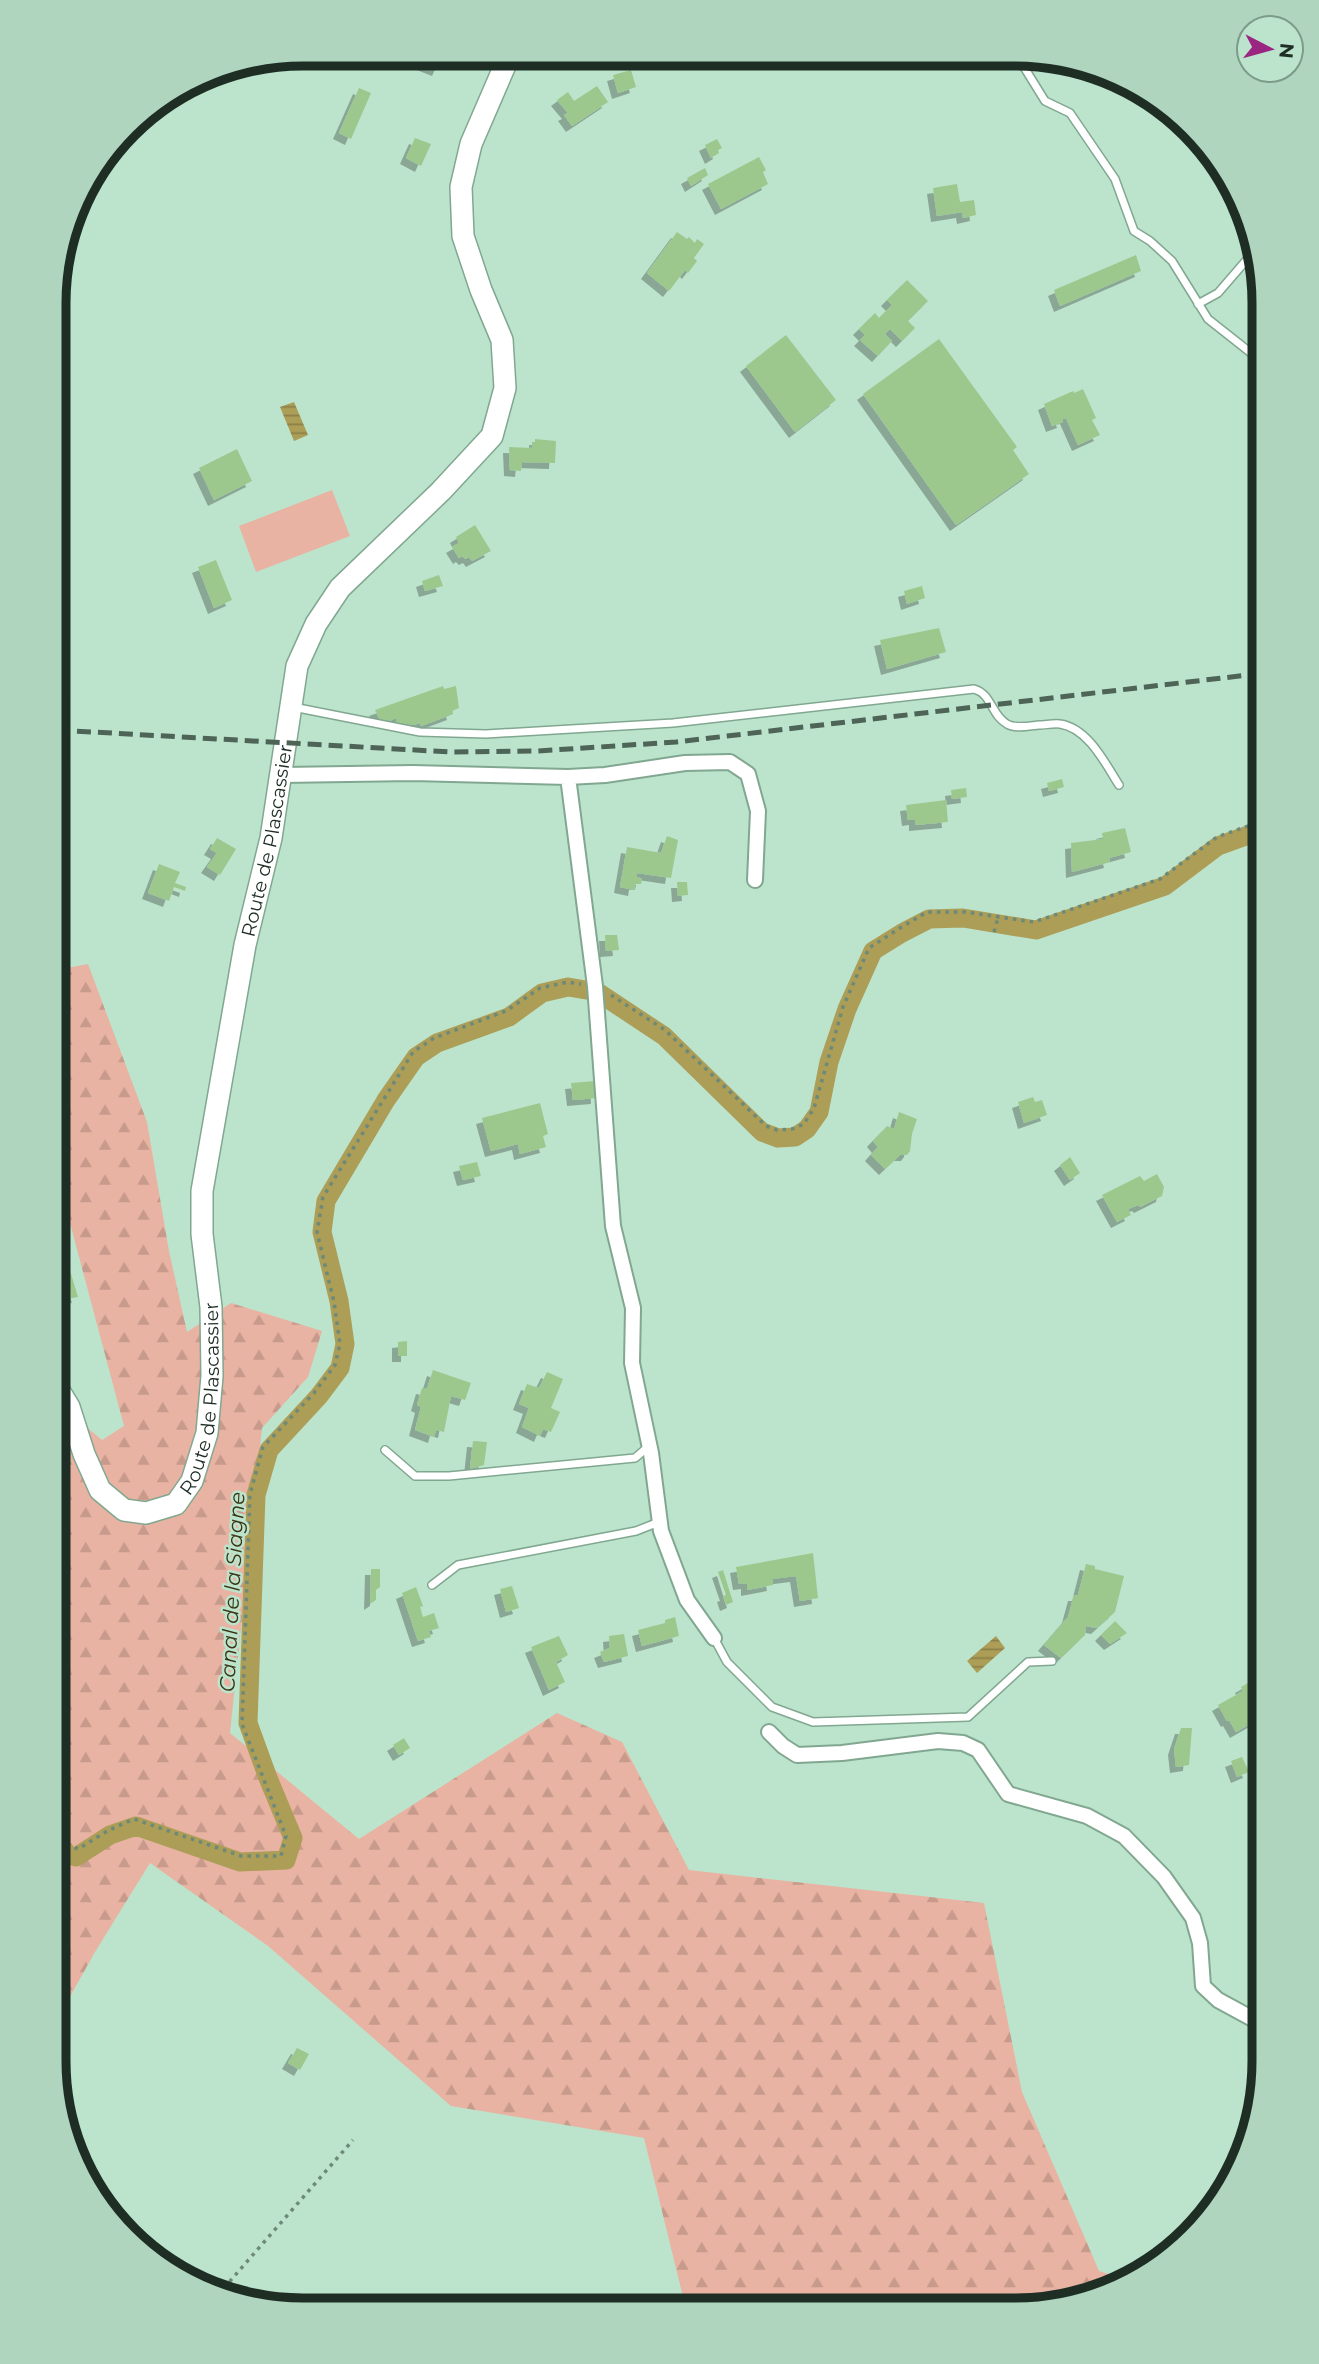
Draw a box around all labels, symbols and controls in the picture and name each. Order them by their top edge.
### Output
north arrow [1235,14,1305,84]
text: N [1274,42,1299,60]
street label: Route de Plascassier [236,743,296,939]
street label: Route de Plascassier [174,1301,224,1499]
water label: Canal de la Siagne [214,1491,250,1693]

